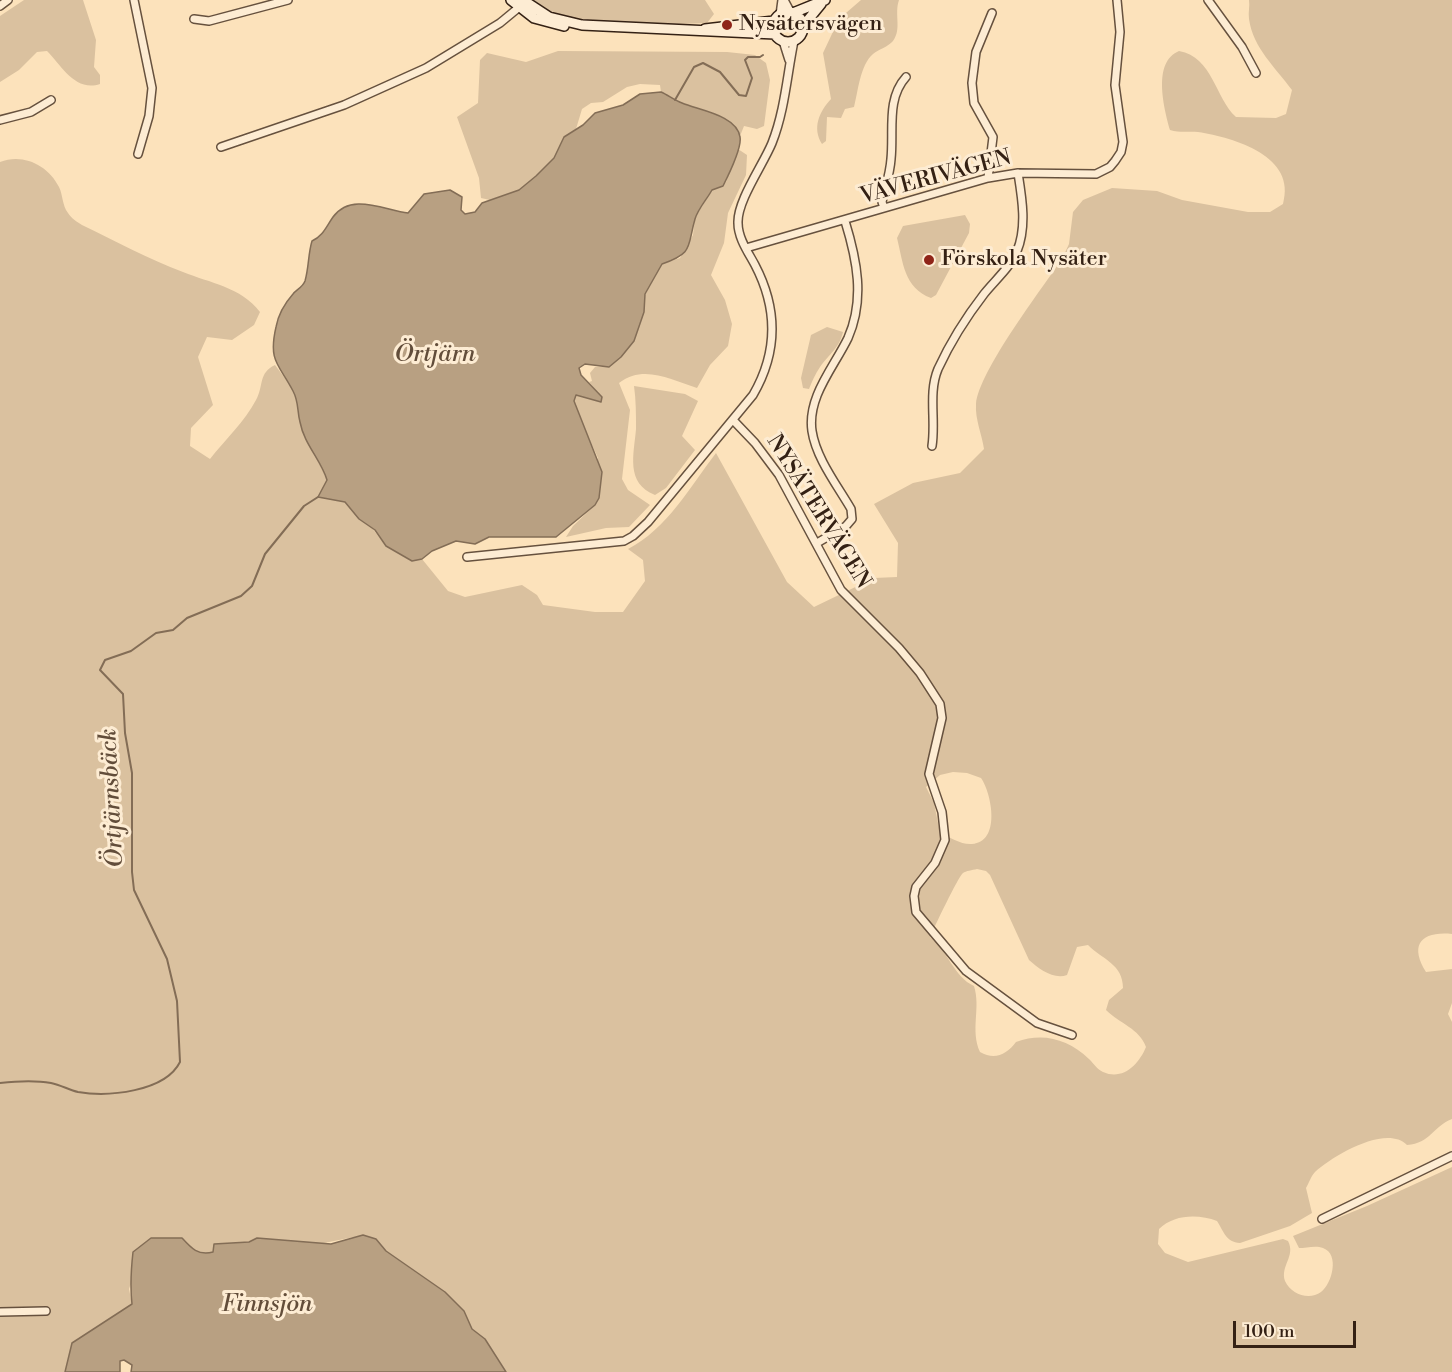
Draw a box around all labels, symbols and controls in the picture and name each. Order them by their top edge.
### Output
place label: Nysätersvägen [739,12,882,38]
marker: Nysätersvägen [720,18,734,32]
street label: VÄVERIVÄGEN [858,145,1014,211]
place label: Förskola Nysäter [941,247,1107,273]
marker: Förskola Nysäter [922,253,936,267]
water label: Örtjärn [395,341,475,369]
street label: NYSÄTERVÄGEN [760,430,876,594]
water label: Örtjärnsbäck [95,728,131,868]
water label: Finnsjön [221,1291,313,1319]
scale bar [1236,1309,1359,1347]
text: 100 m [1244,1320,1295,1343]

